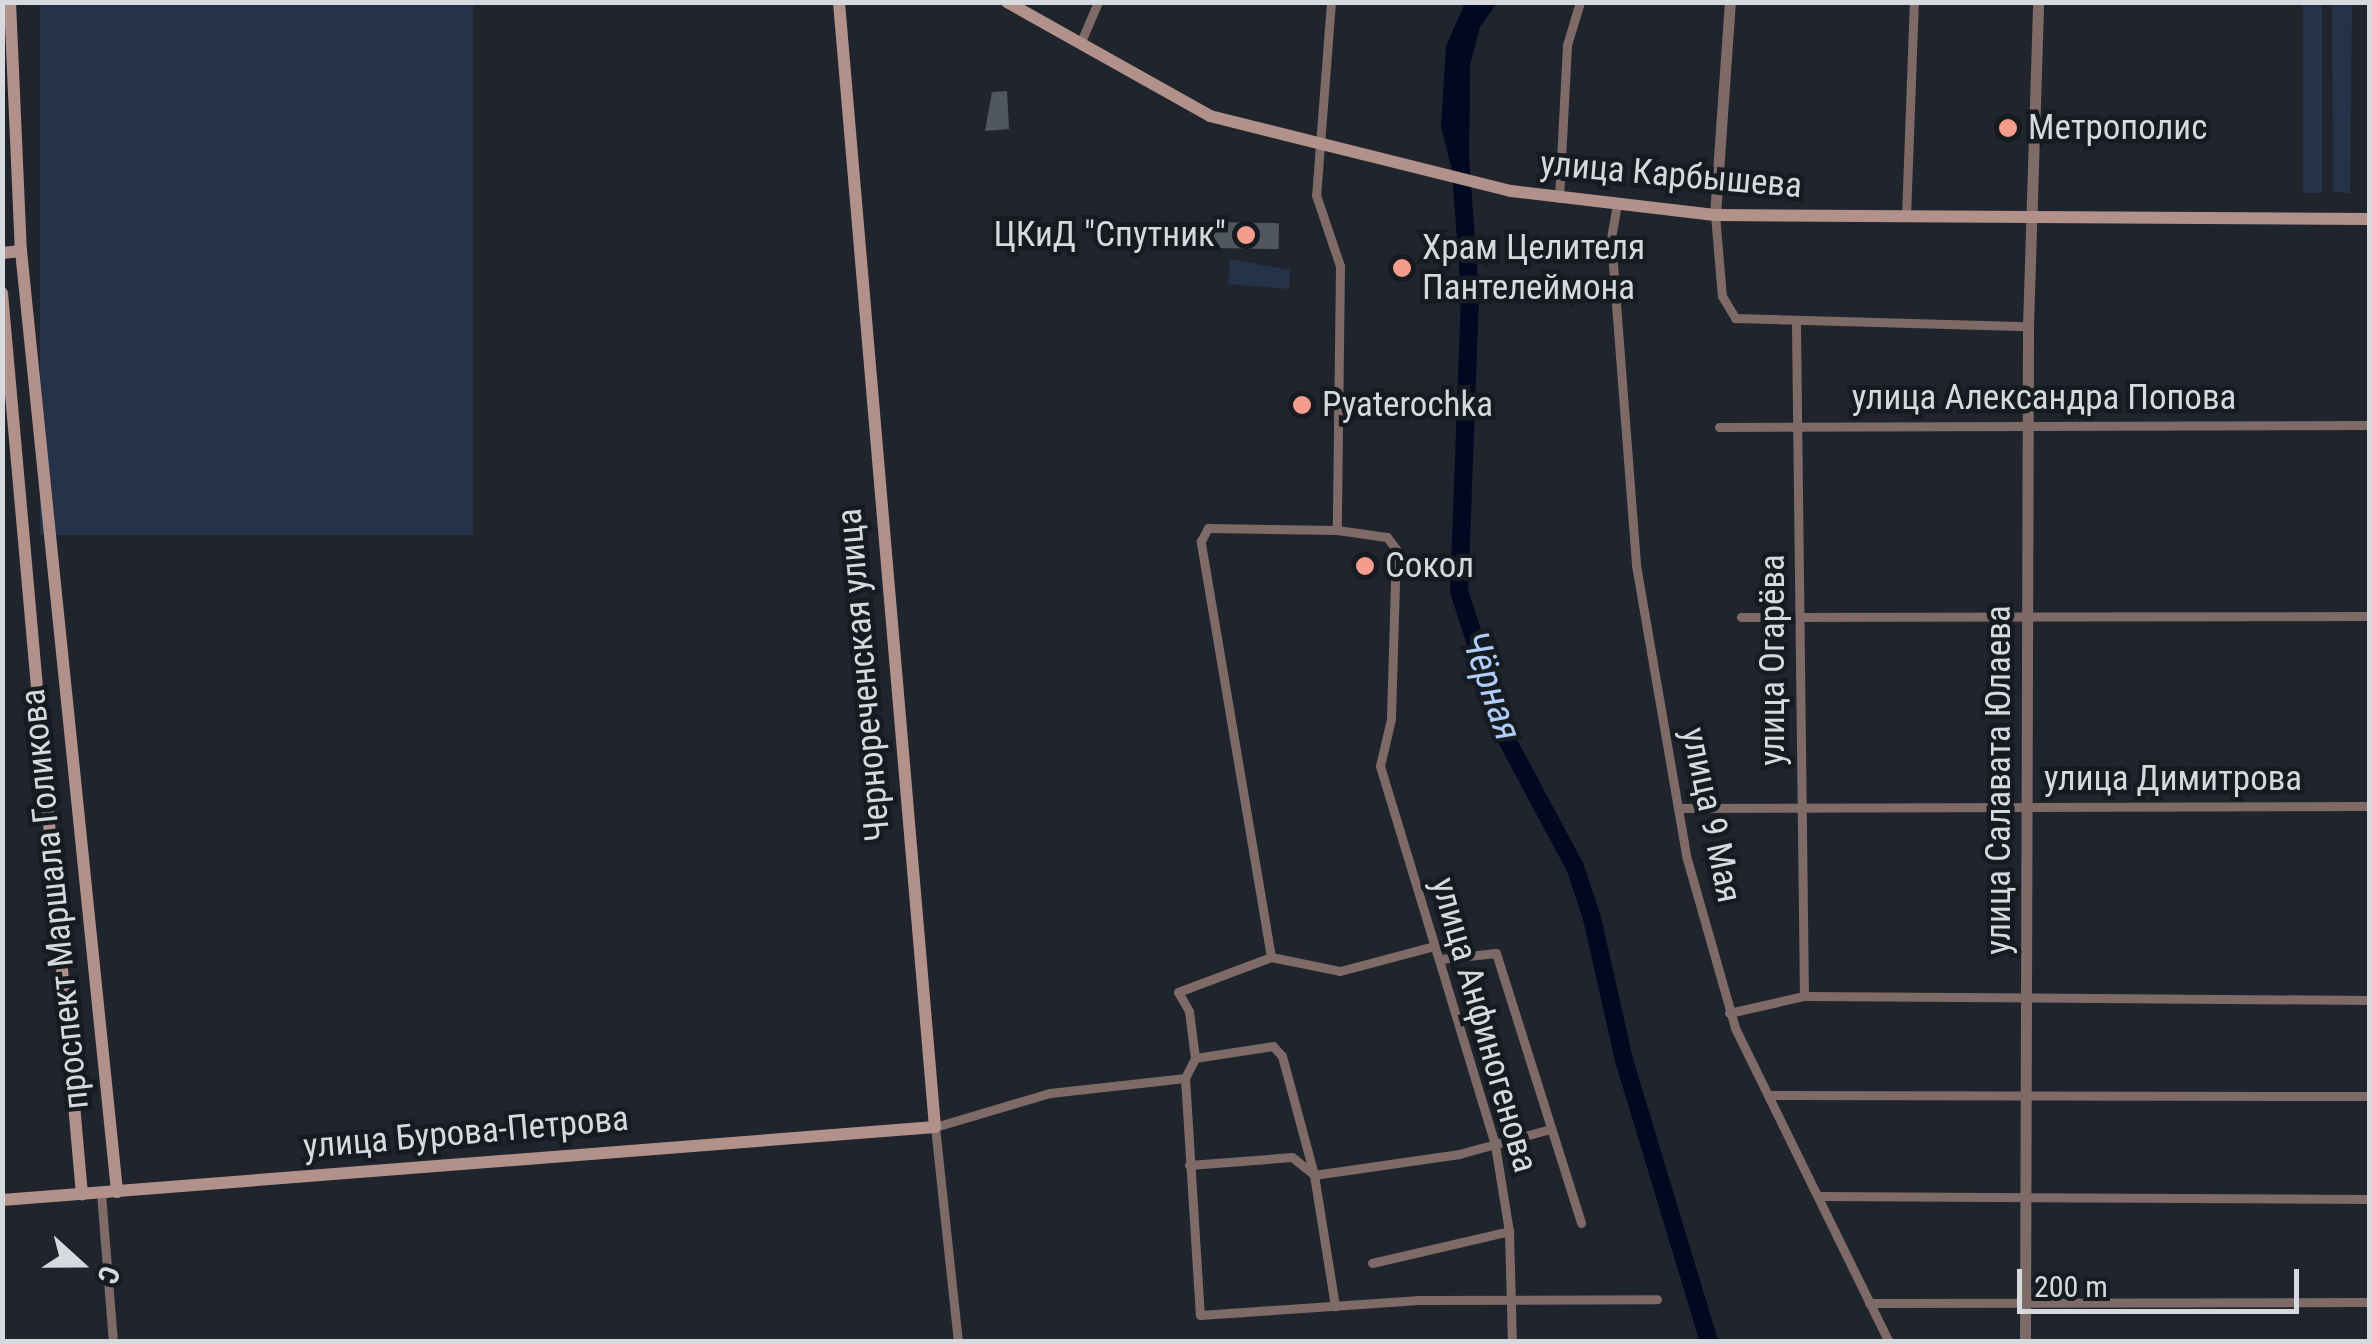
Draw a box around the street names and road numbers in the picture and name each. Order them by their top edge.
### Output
street label: улица Карбышева [1538,143,1804,207]
street label: улица Александра Попова [1852,377,2236,419]
street label: Чернореченская улица [829,507,899,843]
street label: улица Огарёва [1752,554,1794,766]
street label: улица Салавата Юлаева [1978,605,2020,955]
street label: проспект Маршала Голикова [12,687,98,1111]
street label: улица 9 Мая [1672,724,1750,906]
street label: улица Димитрова [2044,758,2302,800]
street label: улица Анфиногенова [1422,873,1546,1177]
street label: улица Бурова-Петрова [302,1098,630,1168]

